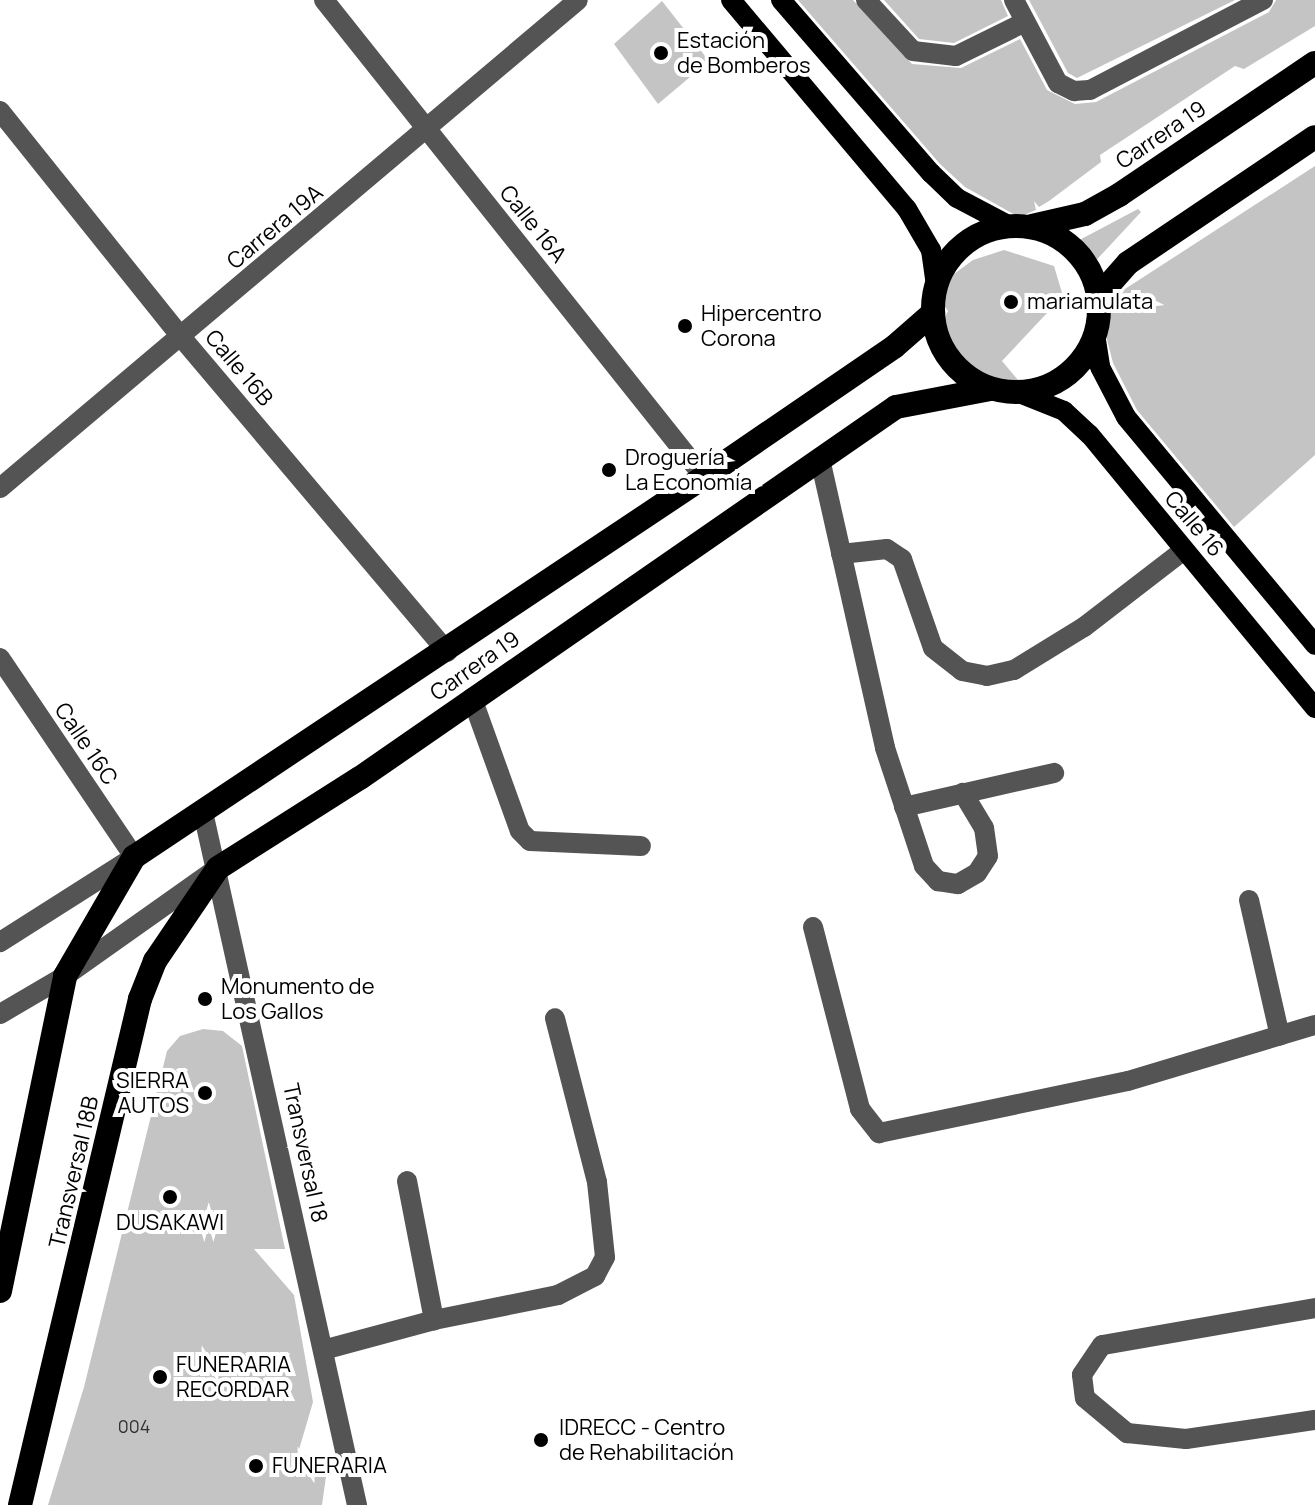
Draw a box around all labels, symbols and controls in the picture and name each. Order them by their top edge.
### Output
place label: Estación de Bomberos [677,27,810,78]
marker: Estación de Bomberos [652,44,670,62]
street label: Carrera 19 [1111,95,1211,175]
street label: Carrera 19A [222,179,328,275]
street label: Calle 16A [494,180,572,268]
place label: mariamulata [1027,289,1153,315]
marker: mariamulata [1002,293,1020,311]
place label: Hipercentro Corona [701,300,822,352]
marker: Hipercentro Corona [676,317,694,335]
street label: Calle 16B [200,325,278,411]
place label: Droguería La Economía [625,444,752,496]
marker: Droguería La Economía [600,461,618,479]
street label: Calle 16 [1159,486,1229,562]
street label: Carrera 19 [425,626,525,706]
street label: Calle 16C [49,698,123,790]
place label: Monumento de Los Gallos [221,973,374,1024]
marker: Monumento de Los Gallos [196,990,214,1008]
place label: SIERRA AUTOS [116,1067,189,1118]
street label: Transversal 18 [277,1081,333,1225]
marker: SIERRA AUTOS [196,1084,214,1102]
street label: Transversal 18B [44,1093,104,1251]
marker: DUSAKAWI [161,1188,179,1206]
place label: DUSAKAWI [116,1210,224,1236]
place label: FUNERARIA RECORDAR [176,1351,291,1402]
marker: FUNERARIA RECORDAR [151,1368,169,1386]
place label: IDRECC - Centro de Rehabilitación [559,1414,734,1466]
house number: 004 [118,1415,150,1437]
marker: IDRECC - Centro de Rehabilitación [530,1429,552,1451]
place label: FUNERARIA [272,1453,387,1479]
marker: FUNERARIA [247,1457,265,1475]

